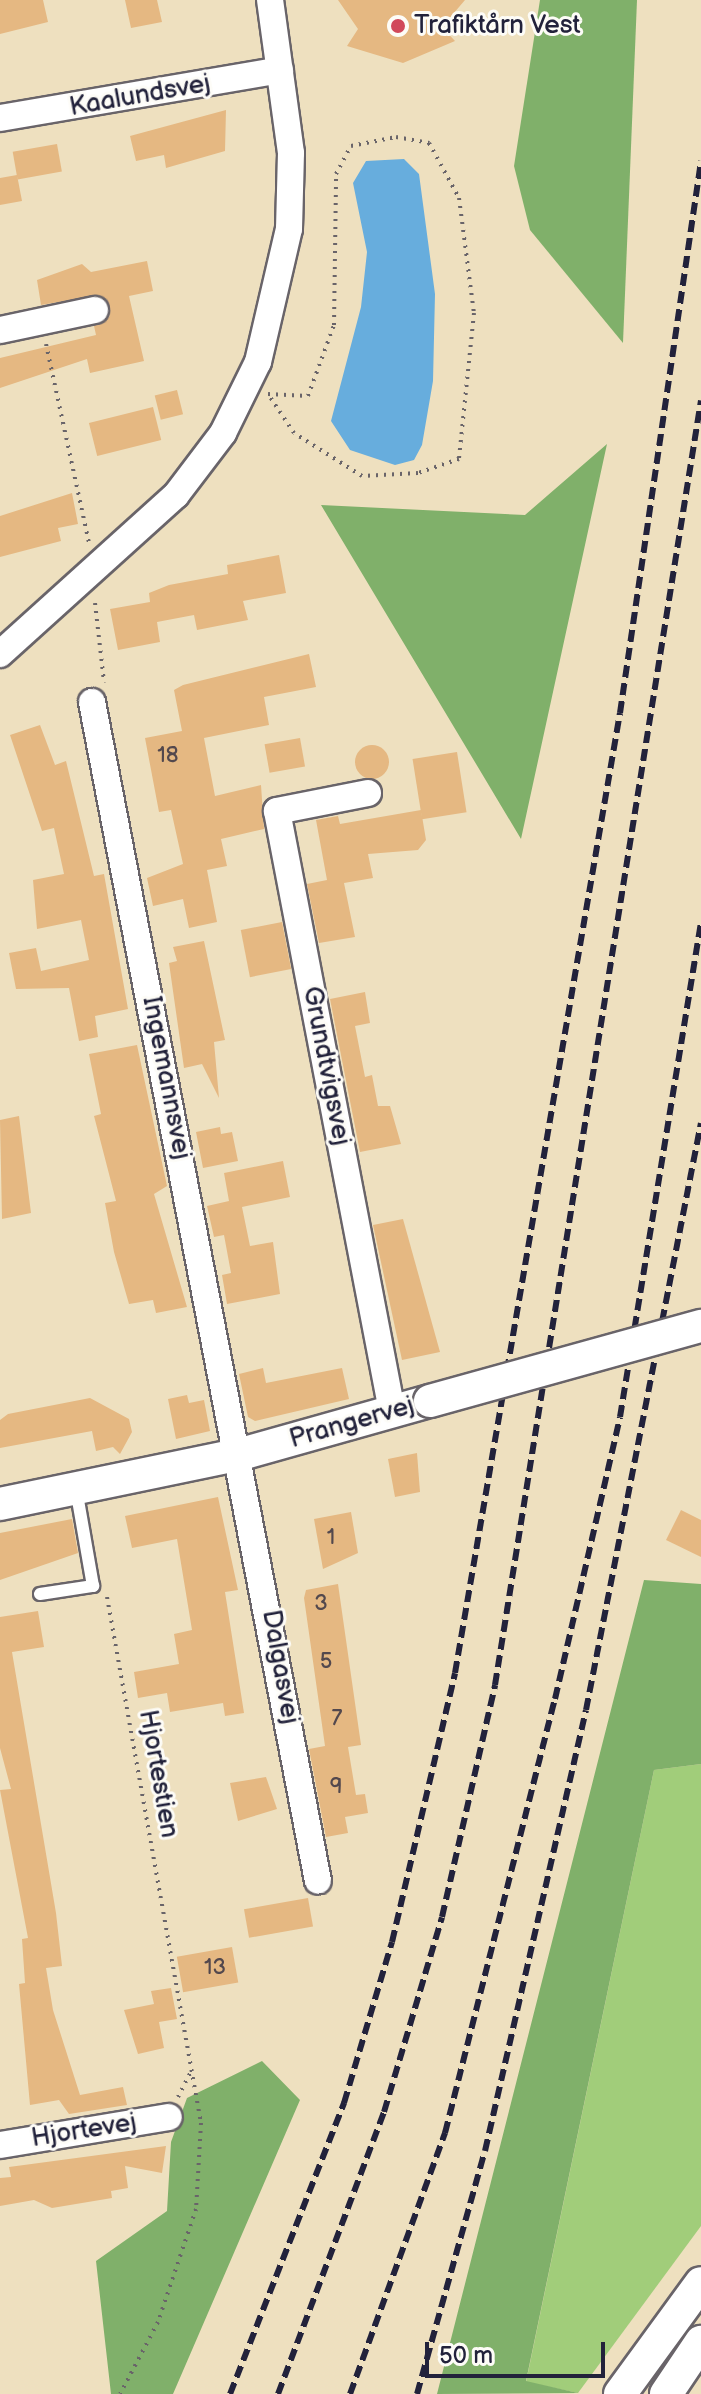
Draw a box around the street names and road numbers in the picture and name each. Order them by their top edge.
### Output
street label: Kaalundsvej [67,68,213,124]
street label: Grundtvigsvej [295,984,357,1148]
street label: Ingemannsvej [135,994,197,1162]
street label: Prangervej [286,1390,418,1456]
street label: Dalgasvej [255,1607,305,1727]
street label: Hjortestien [131,1708,185,1840]
street label: Hjortevej [29,2107,139,2155]

